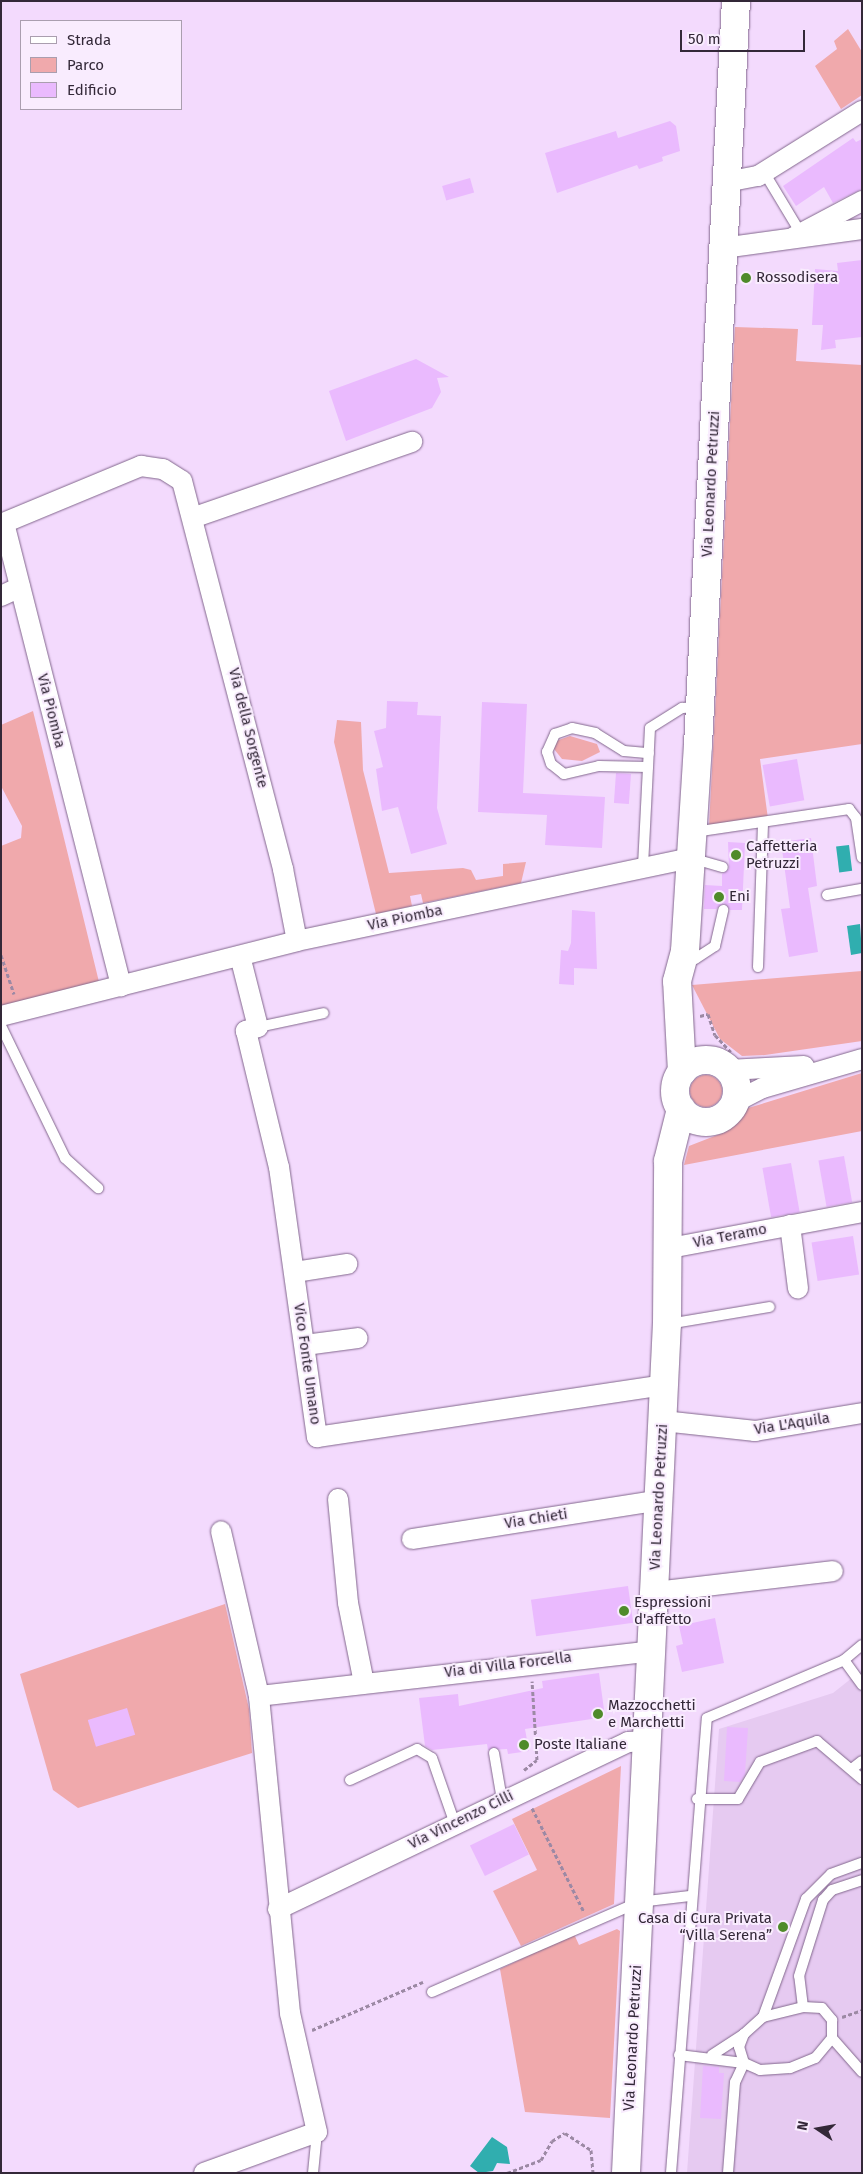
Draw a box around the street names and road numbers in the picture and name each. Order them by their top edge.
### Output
street label: Via Leonardo Petruzzi [698,410,724,558]
street label: Via della Sorgente [224,666,272,790]
street label: Via Piomba [33,672,69,750]
street label: Via Piomba [366,901,444,935]
street label: Via Teramo [692,1220,768,1252]
street label: Vico Fonte Umano [290,1302,324,1426]
street label: Via L'Aquila [753,1409,831,1439]
street label: Via Leonardo Petruzzi [646,1423,672,1571]
street label: Via Chieti [503,1505,569,1533]
street label: Via di Villa Forcella [443,1648,573,1682]
street label: Via Vincenzo Cilli [405,1787,517,1853]
street label: Via Leonardo Petruzzi [620,1964,646,2112]

